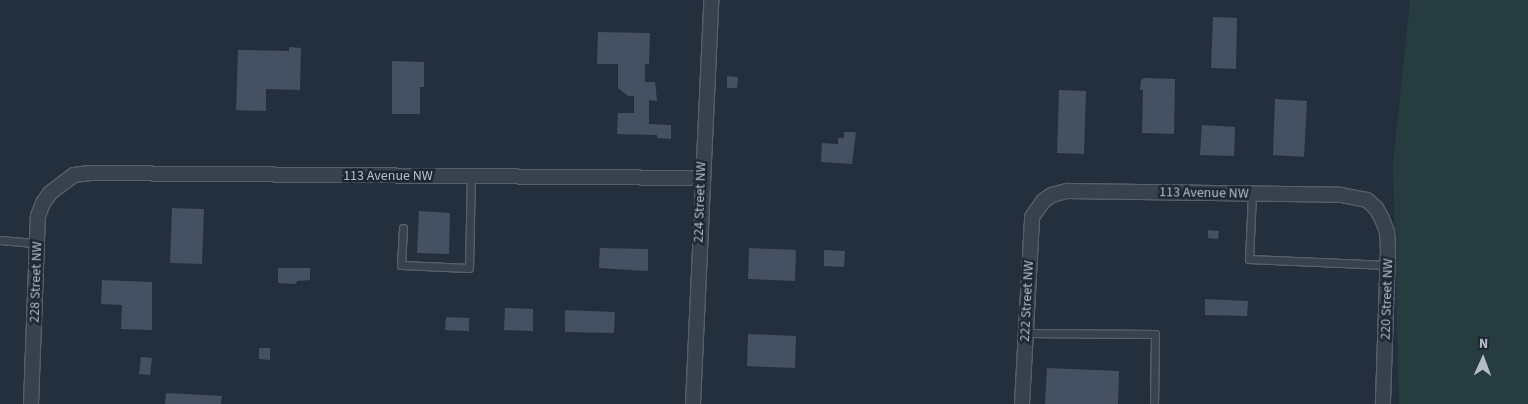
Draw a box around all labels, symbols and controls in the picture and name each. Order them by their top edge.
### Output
street label: 224 Street NW [690,161,710,243]
street label: 113 Avenue NW [343,168,433,184]
street label: 113 Avenue NW [1159,184,1249,202]
street label: 228 Street NW [26,241,46,323]
street label: 220 Street NW [1377,258,1397,340]
street label: 222 Street NW [1016,260,1038,342]
north arrow [1458,334,1508,384]
text: N [1479,334,1489,354]

